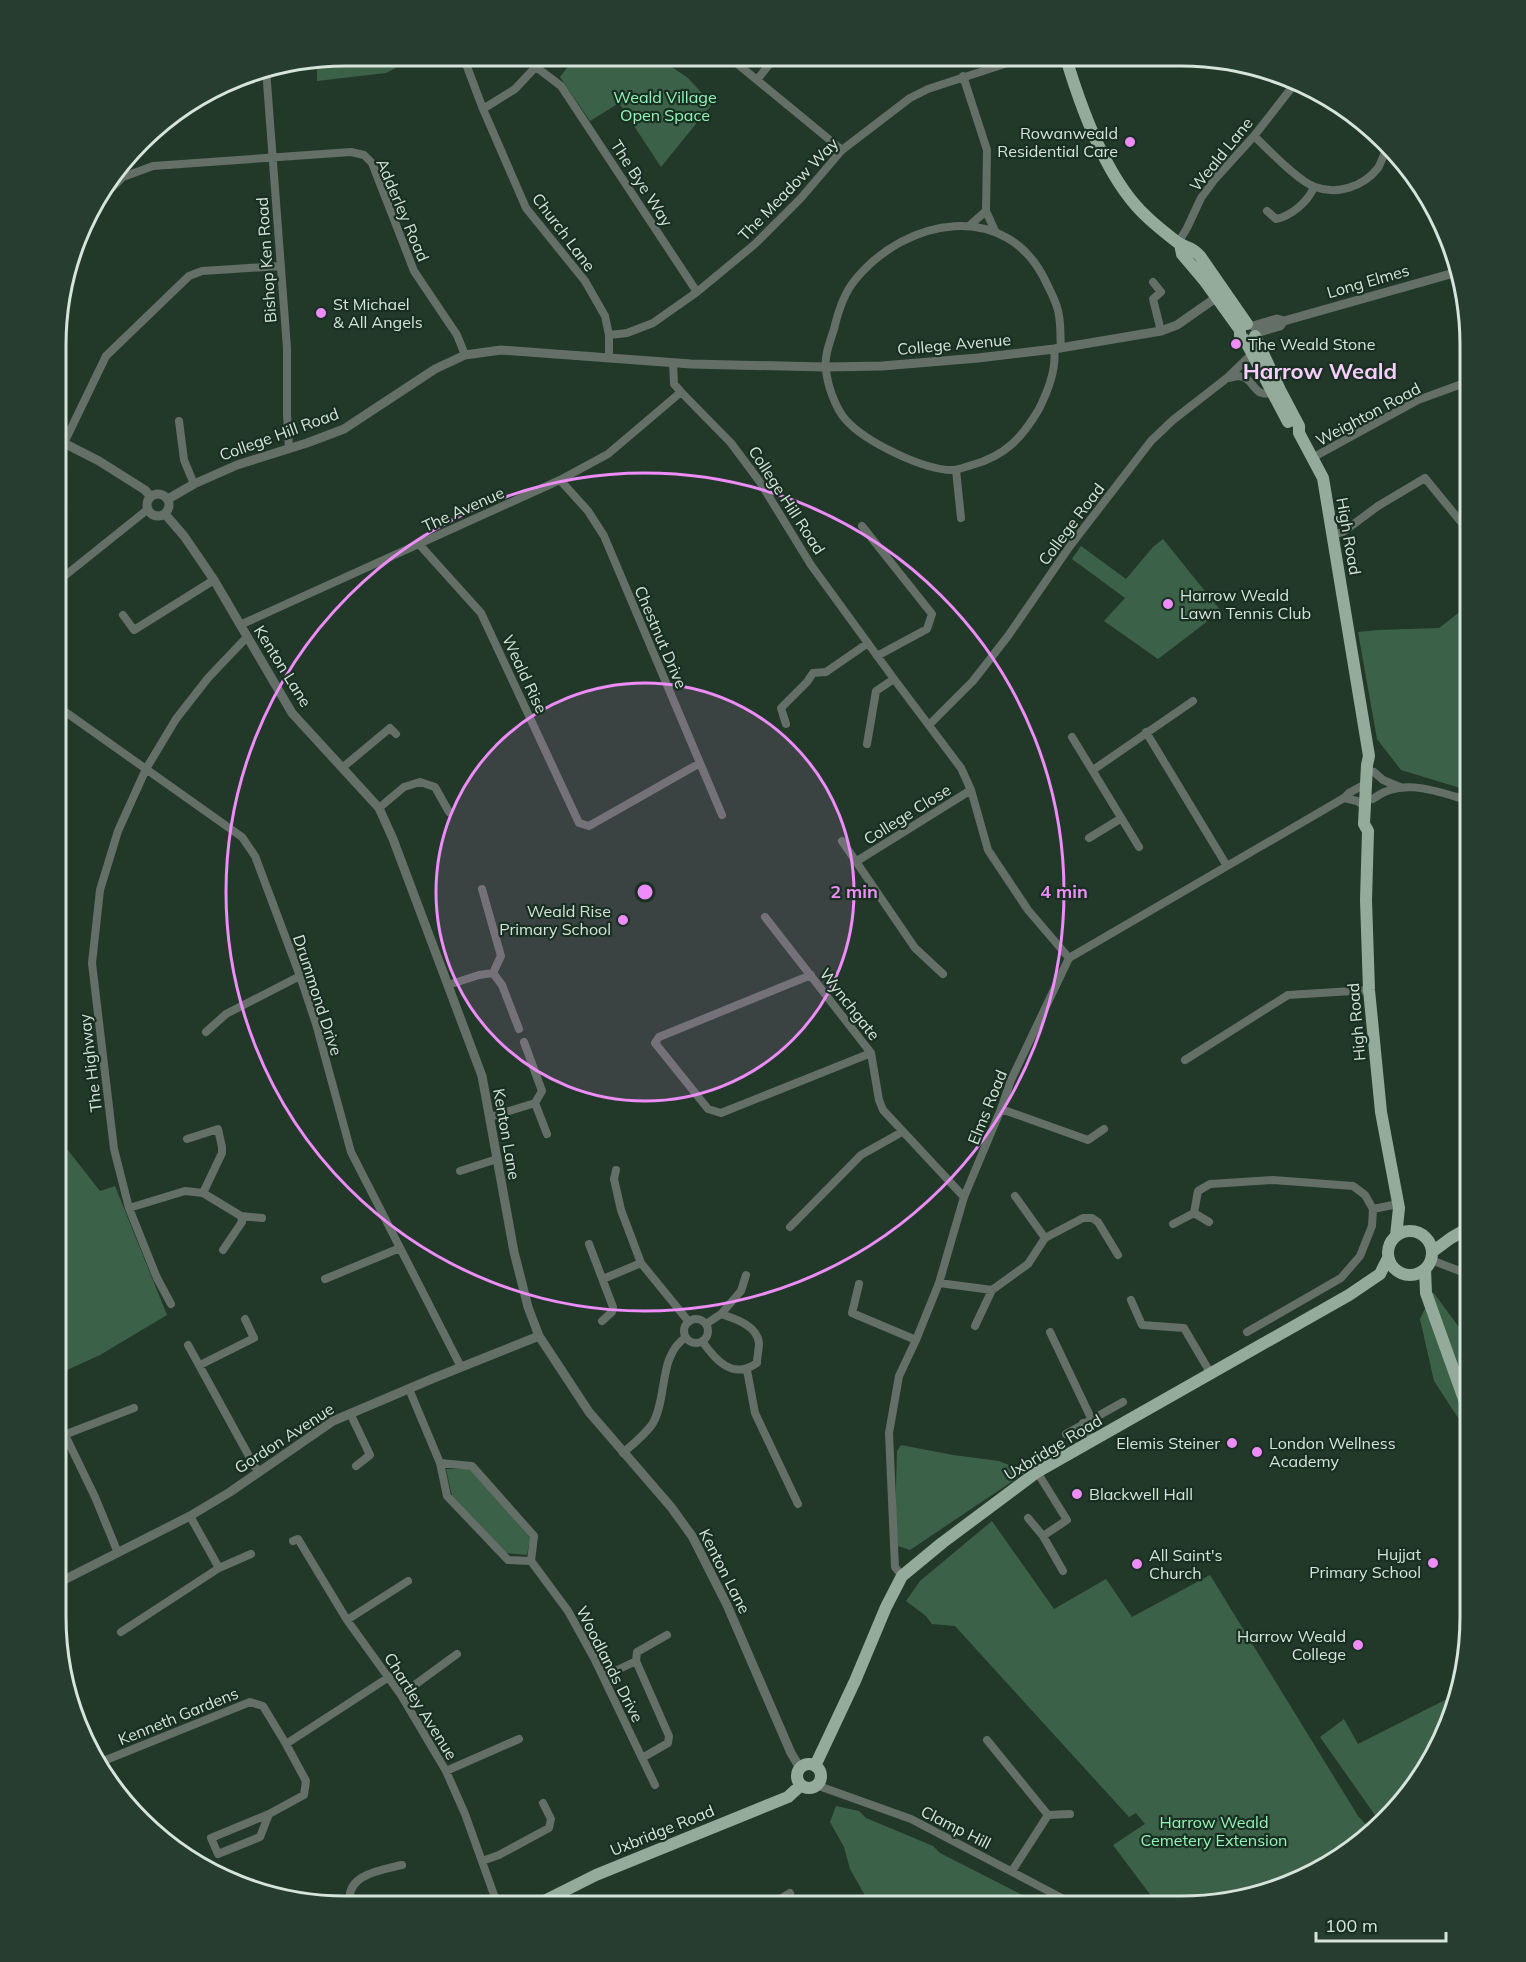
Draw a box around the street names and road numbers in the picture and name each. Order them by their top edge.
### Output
street label: Weald Lane [1185,113,1257,195]
street label: The Meadow Way [734,133,843,245]
street label: The Bye Way [607,136,678,230]
street label: Adderley Road [372,156,434,264]
street label: Church Lane [528,189,600,275]
street label: Bishop Ken Road [252,196,280,324]
street label: Long Elmes [1324,260,1412,302]
street label: College Avenue [896,329,1012,359]
street label: Weighton Road [1312,378,1424,450]
street label: College Hill Road [217,403,341,465]
street label: College Hill Road [744,442,830,558]
street label: College Road [1034,479,1108,569]
street label: The Avenue [419,482,507,536]
street label: High Road [1332,496,1366,576]
street label: Chestnut Drive [630,583,692,691]
street label: Kenton Lane [250,621,316,711]
street label: Weald Rise [498,632,552,716]
street label: College Close [860,779,954,849]
street label: Drummond Drive [289,932,347,1058]
street label: Wynchgate [816,964,884,1044]
street label: High Road [1343,982,1369,1062]
street label: The Highway [74,1012,106,1113]
street label: Elms Road [963,1067,1011,1147]
street label: Kenton Lane [489,1087,525,1181]
street label: Gordon Avenue [231,1398,337,1478]
street label: Uxbridge Road [1000,1410,1106,1484]
street label: Kenton Lane [695,1525,755,1617]
street label: Woodlands Drive [572,1602,648,1726]
street label: Chartley Avenue [380,1649,462,1763]
street label: Kenneth Gardens [115,1683,241,1749]
street label: Uxbridge Road [607,1800,717,1860]
street label: Clamp Hill [918,1801,994,1853]

